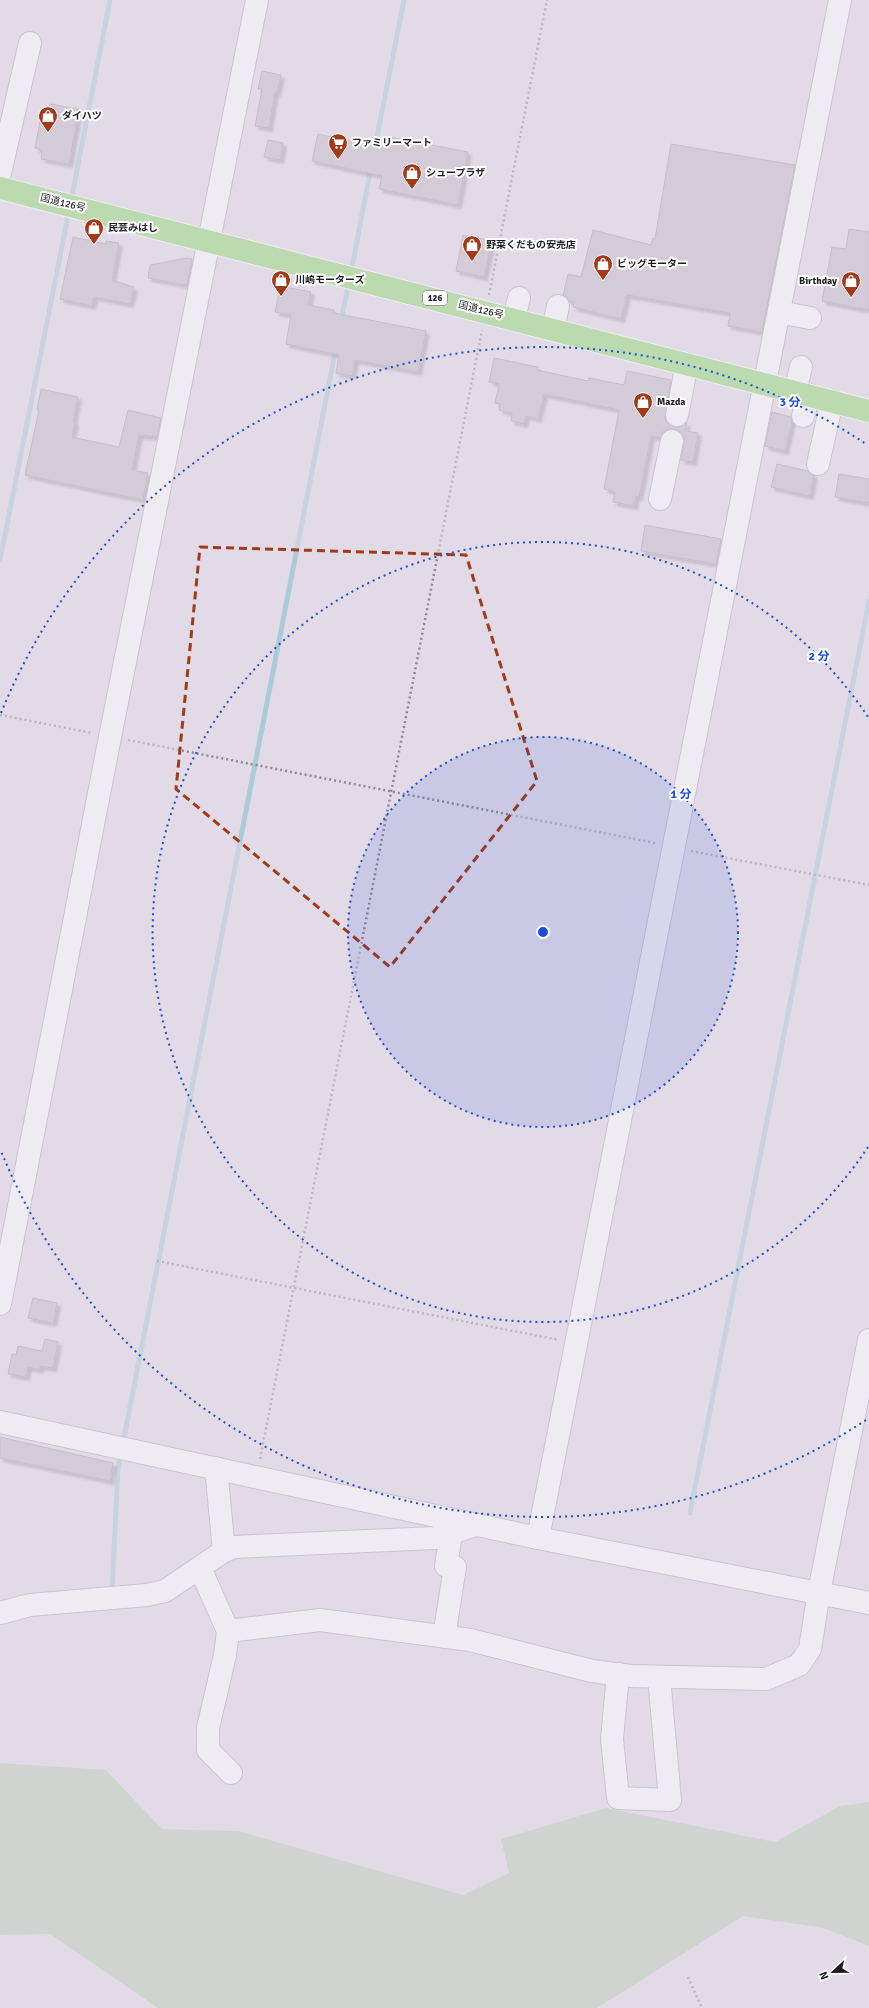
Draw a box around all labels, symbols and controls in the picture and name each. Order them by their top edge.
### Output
shop icon: ダイハツ [37,105,59,133]
place label: ダイハツ [62,110,102,122]
supermarket icon: ファミリーマート [327,132,349,160]
place label: ファミリーマート [352,137,432,149]
shop icon: シュープラザ [401,162,423,190]
place label: シュープラザ [426,167,485,179]
street label: 国道126号 [39,192,87,214]
shop icon: 民芸みはし [83,217,105,245]
place label: 民芸みはし [108,222,158,234]
shop icon: 野菜くだもの安売店 [461,234,483,262]
place label: 野菜くだもの安売店 [486,239,576,251]
shop icon: ビッグモーター [592,253,614,281]
place label: ビッグモーター [617,258,687,270]
shop icon: 川嶋モーターズ [270,269,292,297]
shop icon: Birthday [840,270,862,298]
place label: 川嶋モーターズ [295,274,365,286]
place label: Birthday [799,275,837,287]
road number: 126 [423,291,447,305]
street label: 国道126号 [457,299,505,321]
shop icon: Mazda [632,391,654,419]
text: 3 分 [779,395,801,410]
place label: Mazda [657,396,685,408]
text: 2 分 [808,649,830,664]
text: 1 分 [670,787,692,802]
centre of rings [536,925,550,939]
north arrow [813,1952,853,1992]
text: N [817,1970,832,1982]

